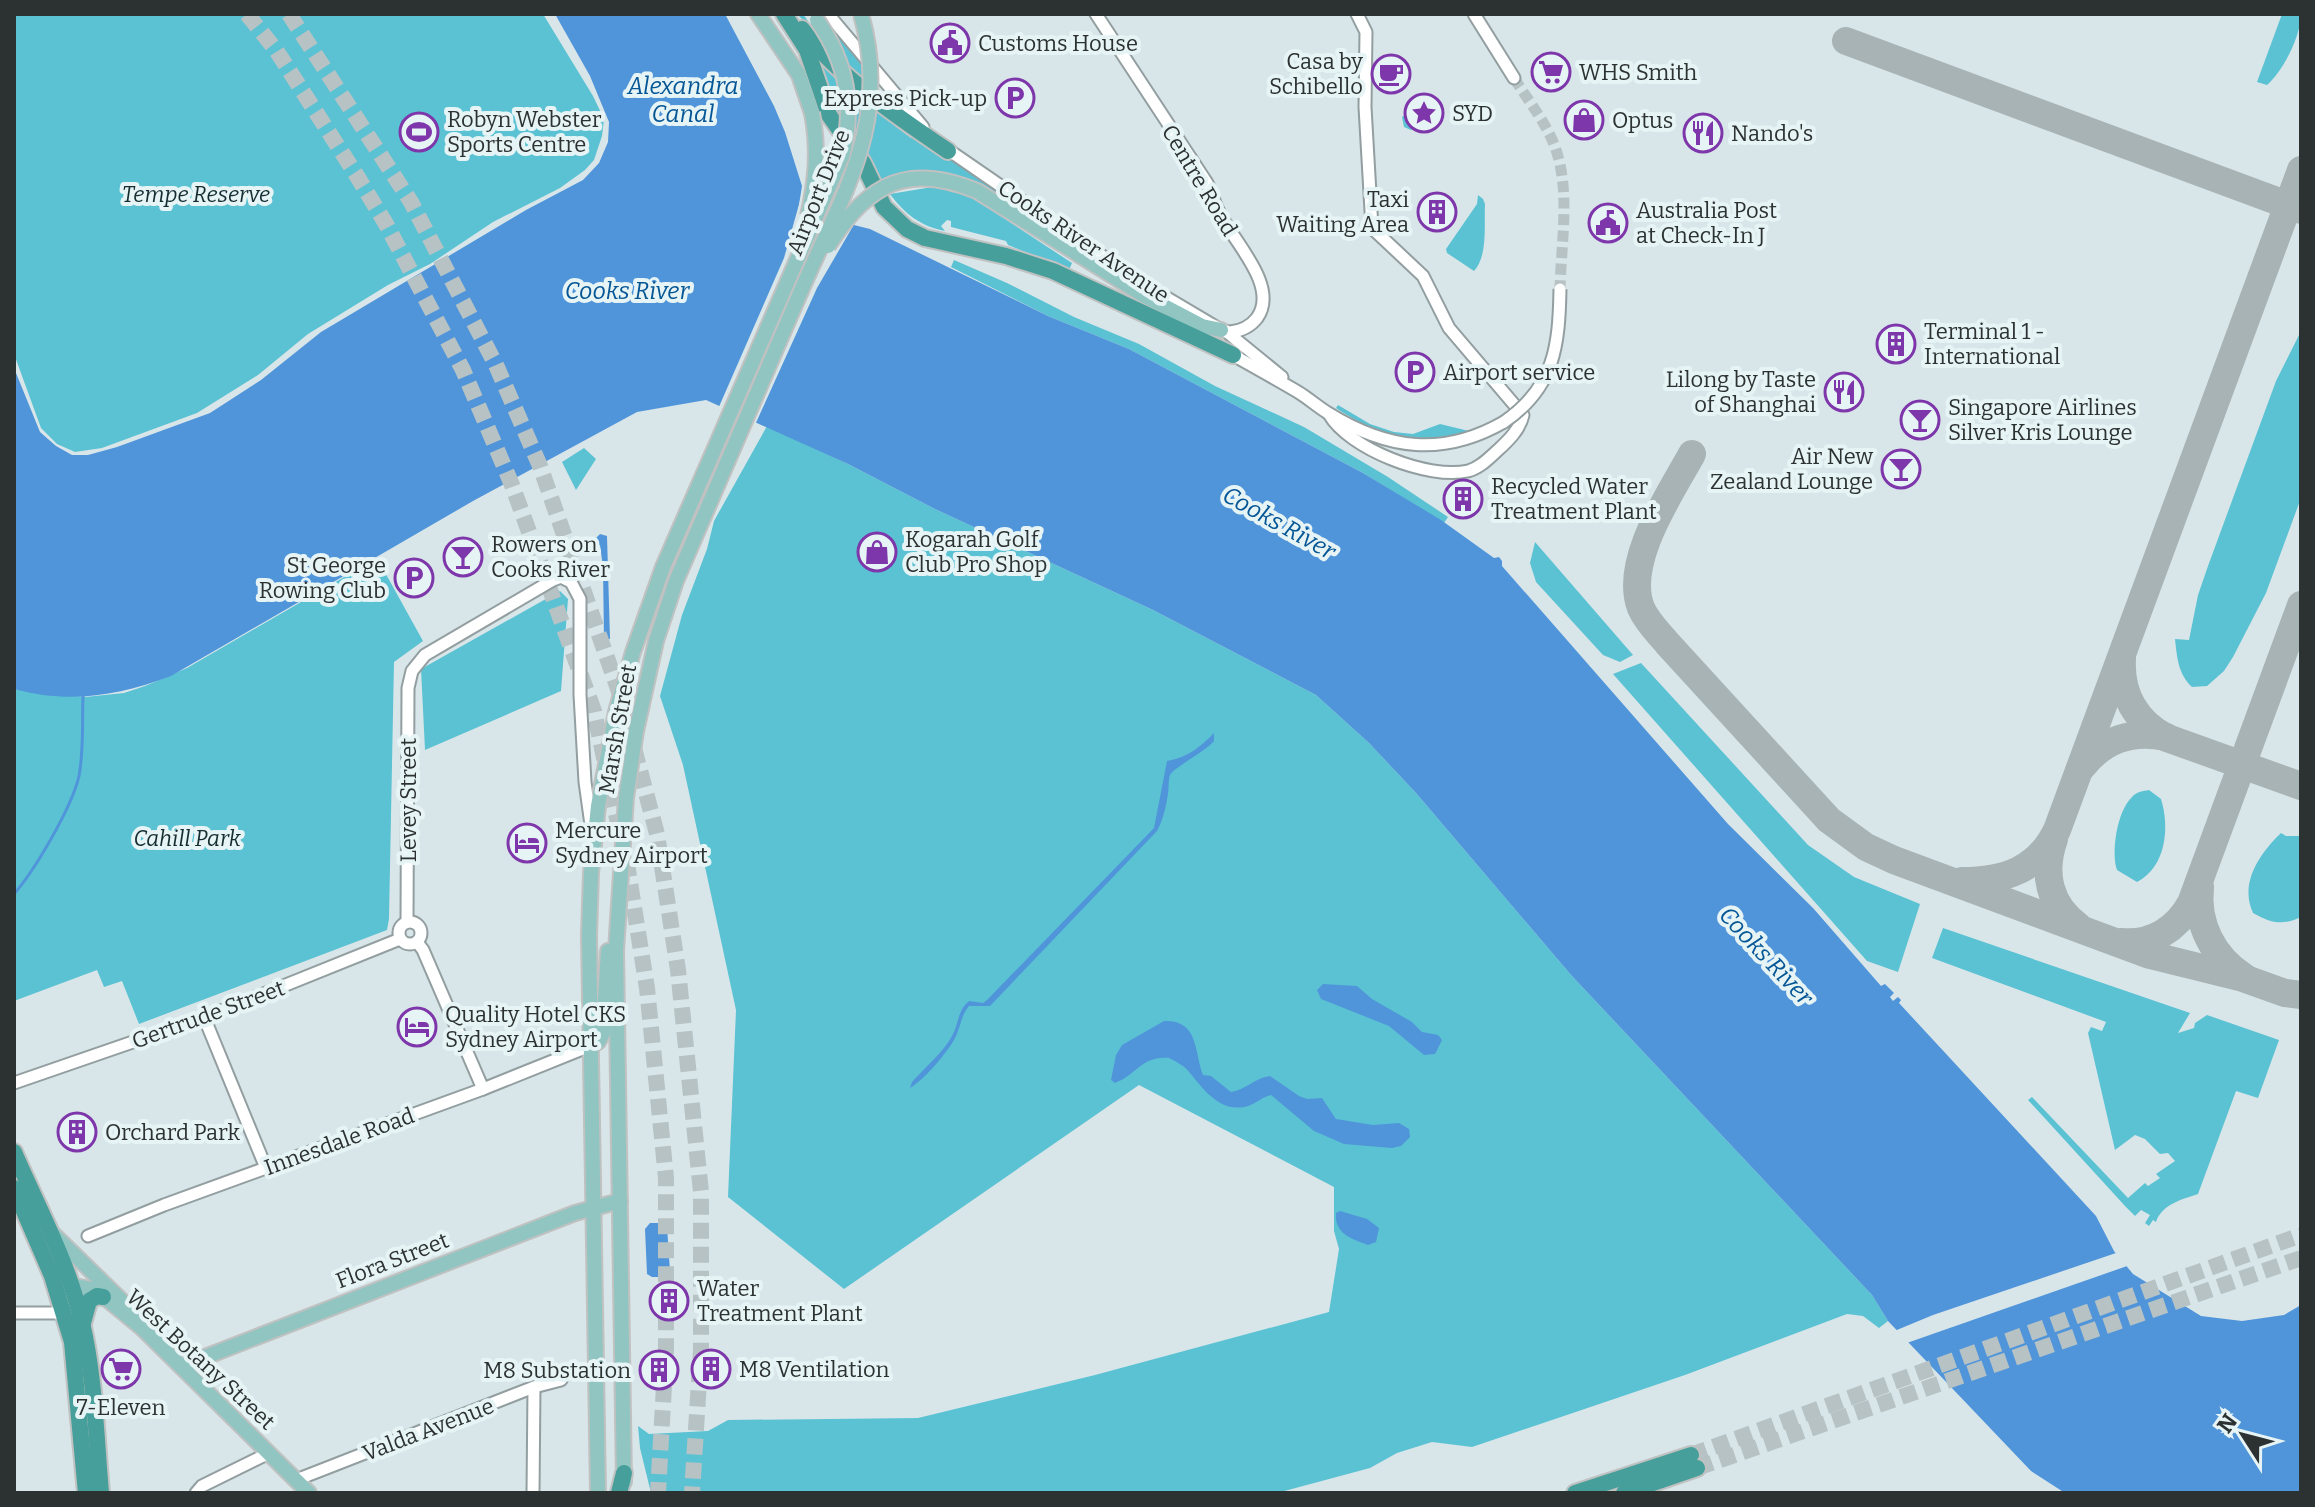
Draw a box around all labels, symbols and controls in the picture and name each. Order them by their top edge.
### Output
public building icon: Customs House [929,22,971,64]
place label: Customs House [978,30,1138,57]
place label: Casa by Schibello [1269,48,1363,100]
supermarket icon: WHS Smith [1530,51,1572,93]
cafe icon: Casa by Schibello [1370,53,1412,95]
place label: WHS Smith [1579,59,1697,86]
water label: Alexandra Canal [626,72,739,128]
parking icon: Express Pick-up [994,77,1036,119]
place label: Express Pick-up [824,85,987,112]
place icon: SYD [1403,92,1445,134]
shop icon: Optus [1563,99,1605,141]
place label: SYD [1452,100,1493,127]
place label: Robyn Webster Sports Centre [447,106,602,158]
place label: Optus [1612,107,1673,134]
sports icon: Robyn Webster Sports Centre [398,111,440,153]
restaurant icon: Nando's [1682,112,1724,154]
street label: Centre Road [1156,120,1243,241]
place label: Nando's [1731,120,1813,147]
street label: Airport Drive [781,125,856,259]
street label: Cooks River Avenue [993,174,1174,309]
park label: Tempe Reserve [122,181,270,208]
place label: Taxi Waiting Area [1276,186,1409,238]
building icon: Taxi Waiting Area [1416,191,1458,233]
place label: Australia Post at Check-In J [1636,197,1777,249]
public building icon: Australia Post at Check-In J [1587,202,1629,244]
water label: Cooks River [565,277,690,305]
place label: Terminal 1 - International [1924,318,2060,370]
building icon: Terminal 1 - International [1875,323,1917,365]
parking icon: Airport service [1394,351,1436,393]
place label: Airport service [1443,359,1595,386]
place label: Lilong by Taste of Shanghai [1666,366,1816,418]
restaurant icon: Lilong by Taste of Shanghai [1823,371,1865,413]
place label: Singapore Airlines Silver Kris Lounge [1948,394,2137,446]
bar icon: Singapore Airlines Silver Kris Lounge [1899,399,1941,441]
place label: Air New Zealand Lounge [1710,443,1873,495]
bar icon: Air New Zealand Lounge [1880,448,1922,490]
place label: Recycled Water Treatment Plant [1491,473,1657,525]
building icon: Recycled Water Treatment Plant [1442,478,1484,520]
water label: Cooks River [1218,481,1341,566]
place label: Kogarah Golf Club Pro Shop [905,526,1047,578]
place label: Rowers on Cooks River [491,531,610,583]
shop icon: Kogarah Golf Club Pro Shop [856,531,898,573]
bar icon: Rowers on Cooks River [442,536,484,578]
place label: St George Rowing Club [259,552,386,604]
parking icon: St George Rowing Club [393,557,435,599]
street label: Marsh Street [593,662,642,796]
street label: Levey Street [395,738,422,862]
place label: Mercure Sydney Airport [555,817,708,869]
hotel icon: Mercure Sydney Airport [506,822,548,864]
park label: Cahill Park [133,825,242,852]
water label: Cooks River [1713,901,1819,1012]
street label: Gertrude Street [128,974,288,1055]
place label: Quality Hotel CKS Sydney Airport [445,1001,626,1053]
hotel icon: Quality Hotel CKS Sydney Airport [396,1006,438,1048]
street label: Innesdale Road [261,1102,418,1181]
building icon: Orchard Park [56,1111,98,1153]
place label: Orchard Park [105,1119,240,1146]
street label: Flora Street [332,1227,452,1294]
place label: Water Treatment Plant [697,1275,863,1327]
building icon: Water Treatment Plant [648,1280,690,1322]
street label: West Botany Street [121,1283,281,1435]
supermarket icon: 7-Eleven [100,1348,142,1390]
building icon: M8 Ventilation [690,1348,732,1390]
building icon: M8 Substation [638,1349,680,1391]
place label: M8 Ventilation [739,1356,890,1383]
place label: M8 Substation [483,1357,631,1384]
street label: Valda Avenue [359,1392,498,1467]
place label: 7-Eleven [77,1394,166,1421]
north arrow [2203,1395,2283,1475]
text: N [2211,1409,2243,1438]

